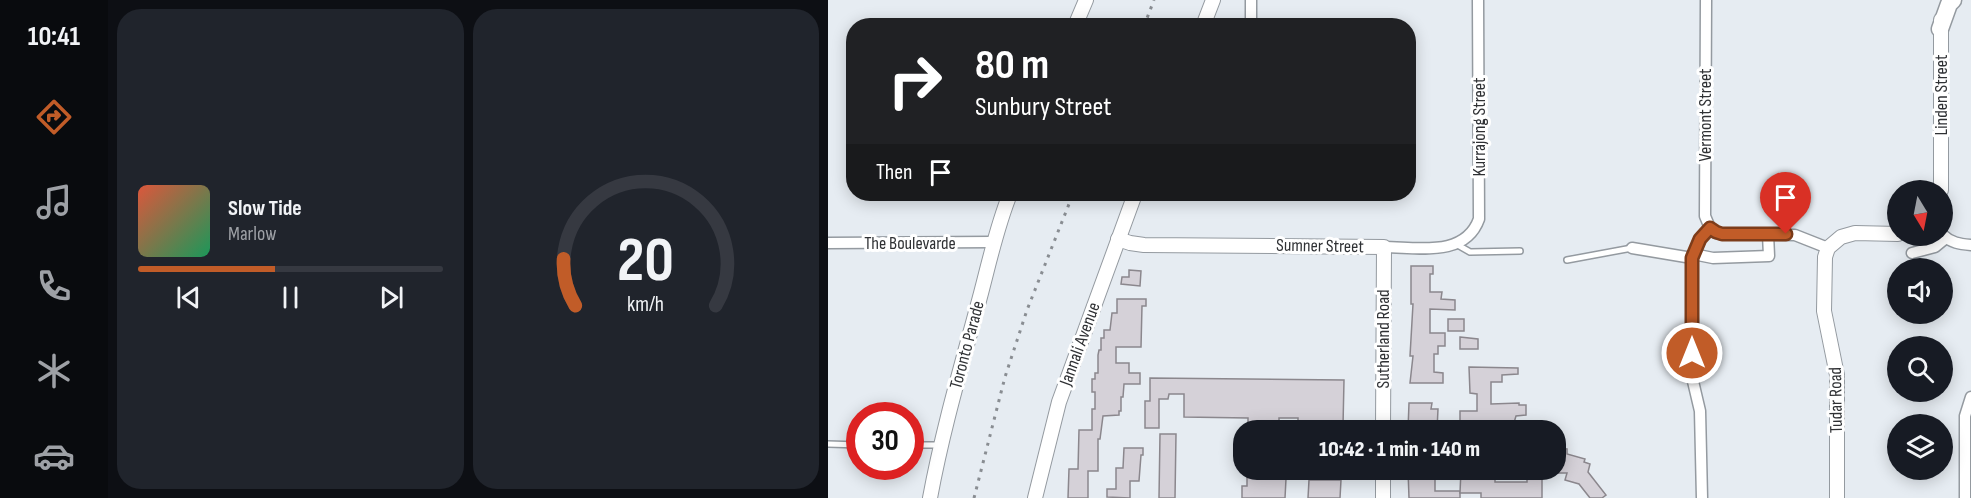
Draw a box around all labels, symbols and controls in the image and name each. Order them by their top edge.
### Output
text: 10:41 [28,21,80,53]
text: 80 m [975,40,1049,91]
icon: right [876,42,954,120]
street label: Linden Street [1931,54,1952,136]
street label: Vermont Street [1695,68,1716,162]
street label: Kurrajong Street [1469,77,1490,176]
text: Sunbury Street [975,91,1112,123]
icon: directions [33,96,75,138]
icon: arrive [924,156,957,189]
text: Then [876,159,912,186]
pin [1760,172,1811,234]
north arrow [1887,180,1953,246]
map controls [1887,180,1953,480]
icon: music [33,181,75,223]
icon: arrive [1769,181,1802,214]
text: Slow Tide [228,195,302,222]
text: Marlow [228,222,276,246]
text: 20 [617,224,674,299]
street label: The Boulevarde [864,233,956,254]
street label: Sumner Street [1276,235,1365,257]
button: sound [1887,258,1953,324]
icon: phone [33,265,75,307]
icon: previous [172,281,205,314]
icon: pause [274,281,307,314]
icon: next [375,281,408,314]
street label: Sutherland Road [1373,289,1394,389]
text: km/h [627,292,664,317]
street label: Toronto Parade [945,299,989,391]
street label: Jannali Avenue [1055,300,1105,389]
position arrow [1660,321,1724,385]
button: search [1887,336,1953,402]
icon: climate [33,350,75,392]
street label: Tudar Road [1825,367,1847,433]
speed limit sign: 30 [846,402,924,480]
button: layers [1887,414,1953,480]
icon: car [33,435,75,477]
text: 10:42 · 1 min · 140 m [1319,436,1480,463]

